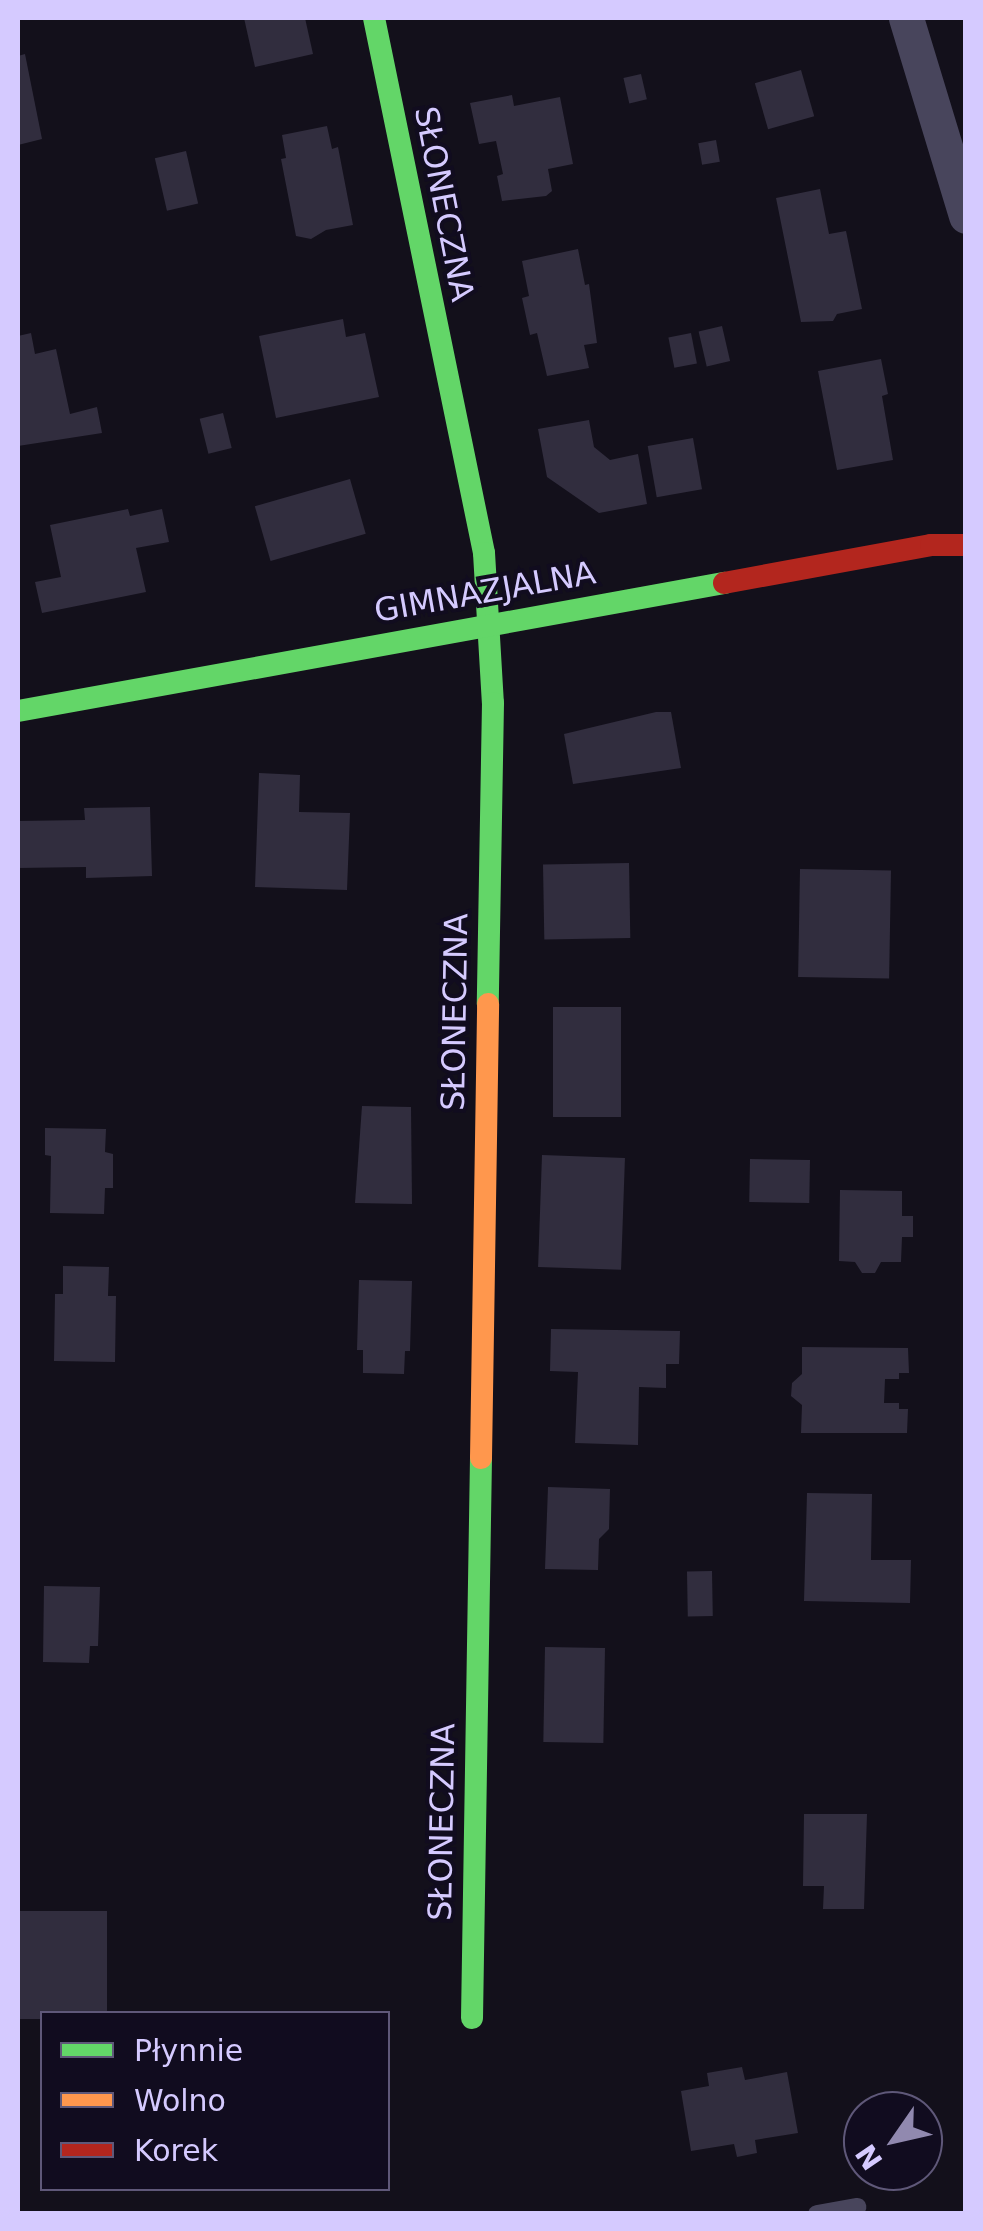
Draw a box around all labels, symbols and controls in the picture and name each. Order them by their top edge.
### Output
street label: SŁONECZNA [406,103,482,305]
street label: GIMNAZJALNA [371,554,599,630]
street label: SŁONECZNA [434,913,476,1111]
street label: SŁONECZNA [421,1723,463,1921]
legend [40,2011,390,2191]
text: Płynnie [134,2033,243,2068]
text: Wolno [134,2083,226,2118]
north arrow [843,2091,943,2191]
text: Korek [134,2133,218,2168]
text: N [849,2138,890,2176]

